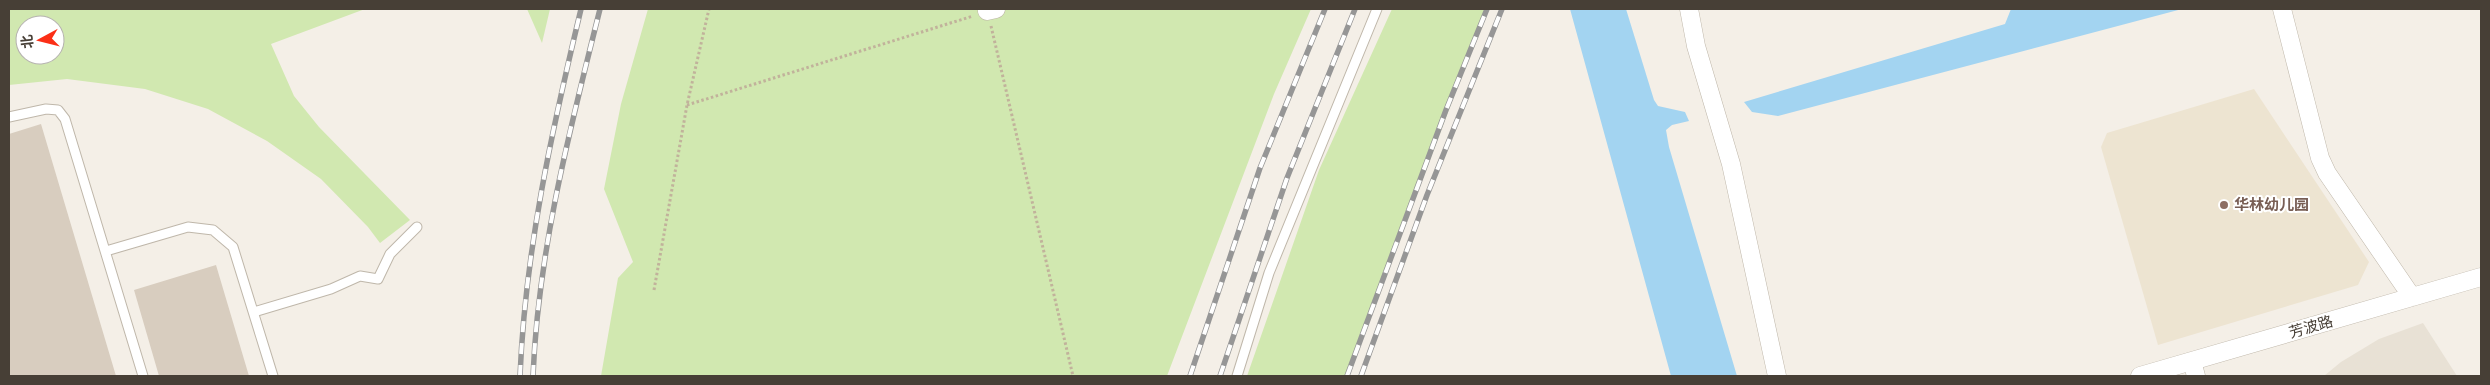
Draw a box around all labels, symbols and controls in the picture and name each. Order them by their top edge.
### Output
north arrow [15,15,65,65]
text: 北 [18,34,36,50]
place label: 华林幼儿园 [2234,196,2309,213]
marker: 华林幼儿园 [2218,199,2230,211]
street label: 芳波路 [2287,312,2335,341]

